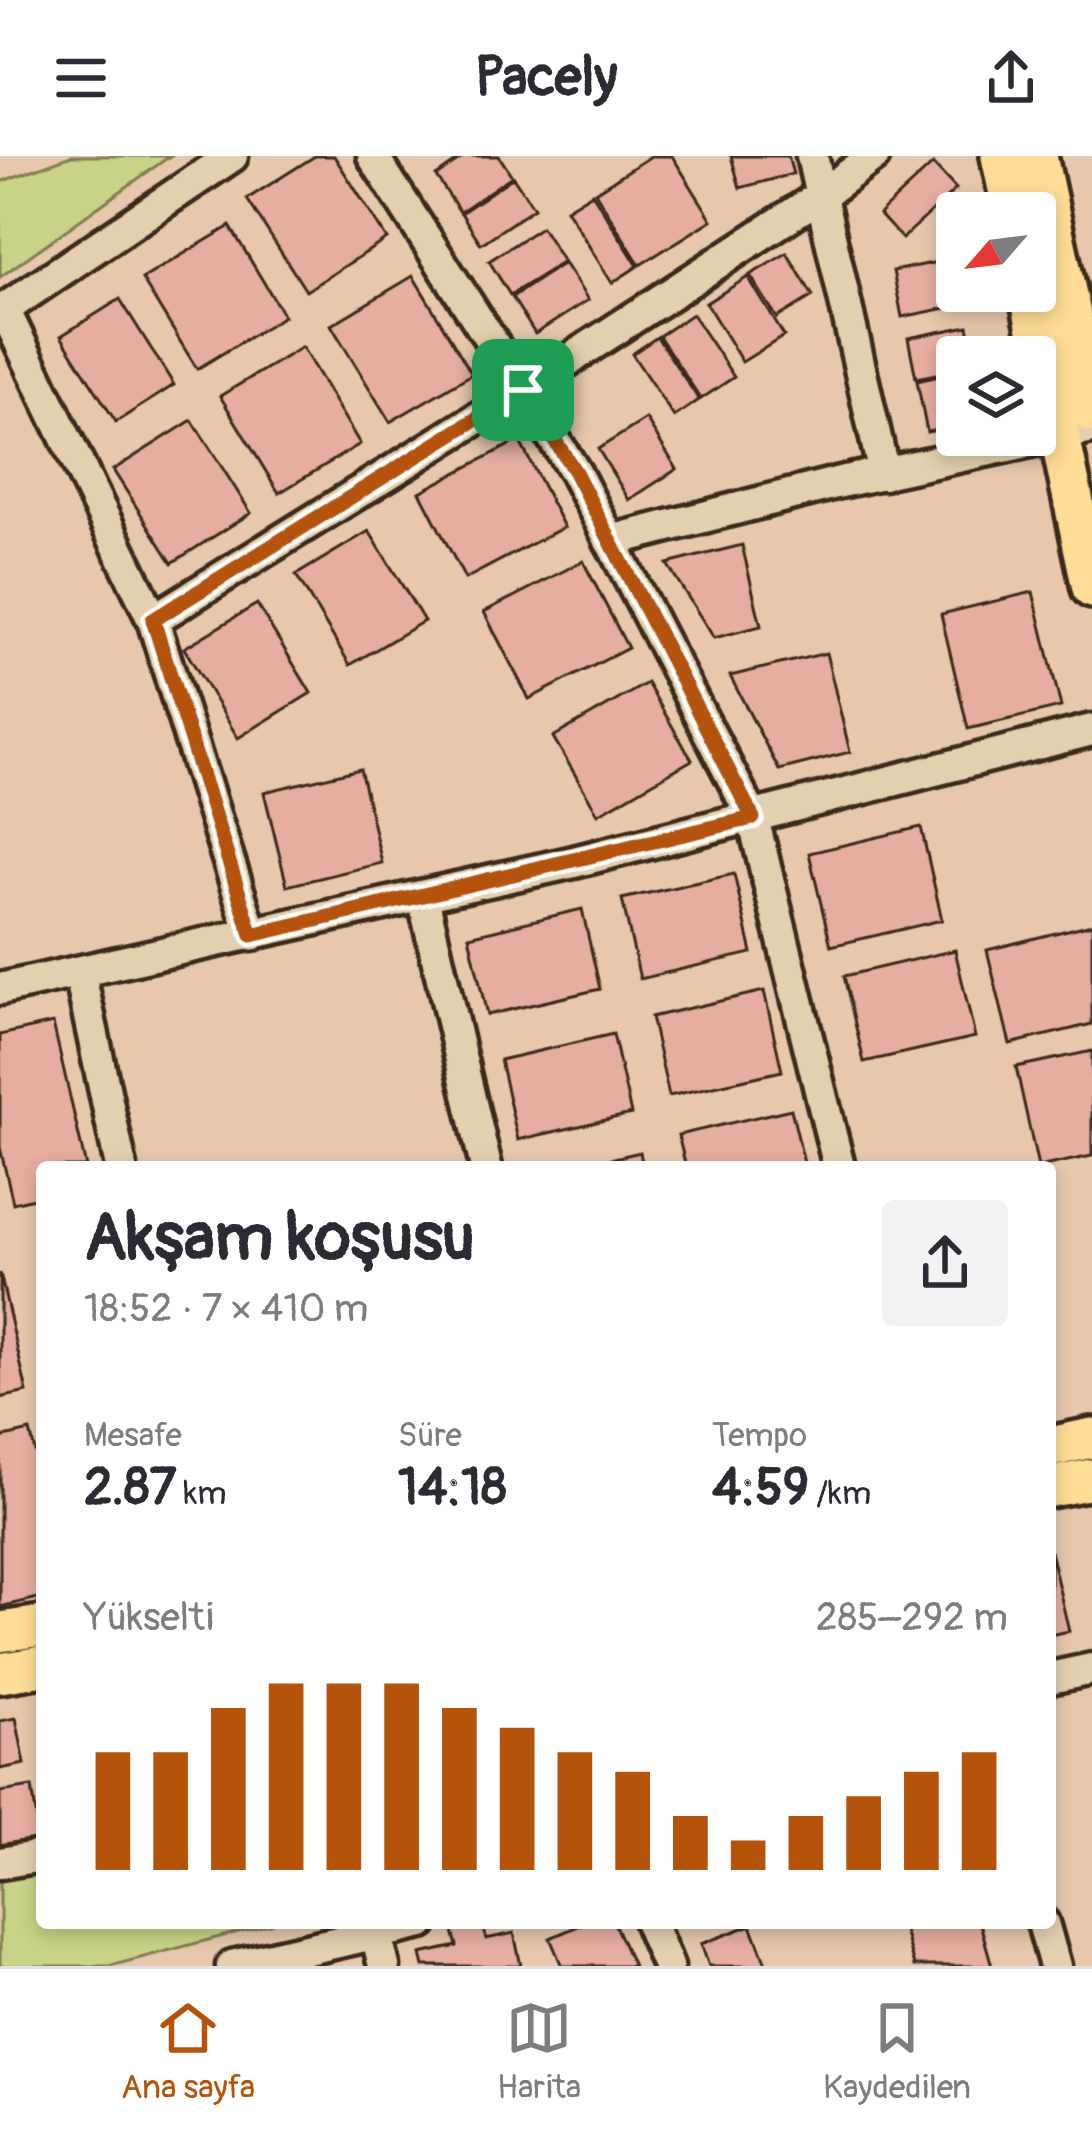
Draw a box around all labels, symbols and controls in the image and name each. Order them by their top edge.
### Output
text: Pacely [475,44,617,112]
icon: menu [48,45,114,111]
icon: share [978,45,1044,111]
north arrow [936,192,1056,312]
map controls [936,192,1056,456]
button: layers [936,336,1056,456]
pin [472,339,574,441]
icon: arrive [490,357,556,423]
text: Akşam koşusu [84,1197,475,1280]
button: share [882,1200,1008,1326]
text: 18:52 · 7 × 410 m [84,1284,368,1333]
text: Mesafe [84,1415,182,1456]
text: Süre [398,1415,462,1456]
text: Tempo [712,1415,807,1456]
text: 2.87 [84,1456,176,1520]
text: 14:18 [398,1456,507,1520]
text: 4:59 [712,1456,809,1520]
text: km [176,1473,227,1514]
text: /km [809,1473,871,1514]
text: Yükselti [84,1593,214,1642]
text: 285–292 m [816,1593,1008,1642]
tab: Ana sayfa [121,1995,255,2108]
tab: Harita [497,1995,581,2108]
tab: Kaydedilen [823,1995,971,2108]

